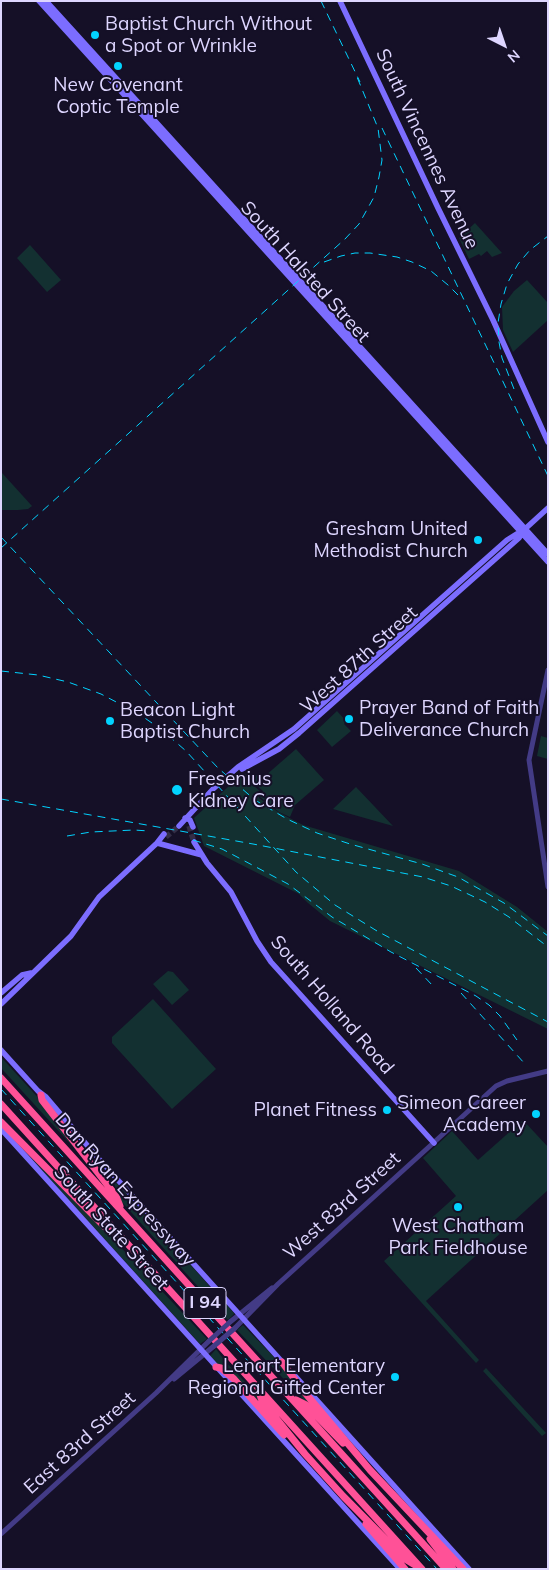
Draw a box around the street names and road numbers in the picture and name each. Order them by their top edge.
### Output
street label: South Vincennes Avenue [371,45,483,253]
street label: South Halsted Street [236,197,374,347]
street label: West 87th Street [296,602,422,718]
street label: South Holland Road [266,931,398,1079]
street label: Dan Ryan Expressway [50,1109,200,1271]
street label: West 83rd Street [279,1147,405,1265]
street label: South State Street [49,1161,173,1295]
road number: I 94 [184,1288,226,1319]
street label: East 83rd Street [20,1387,140,1499]

